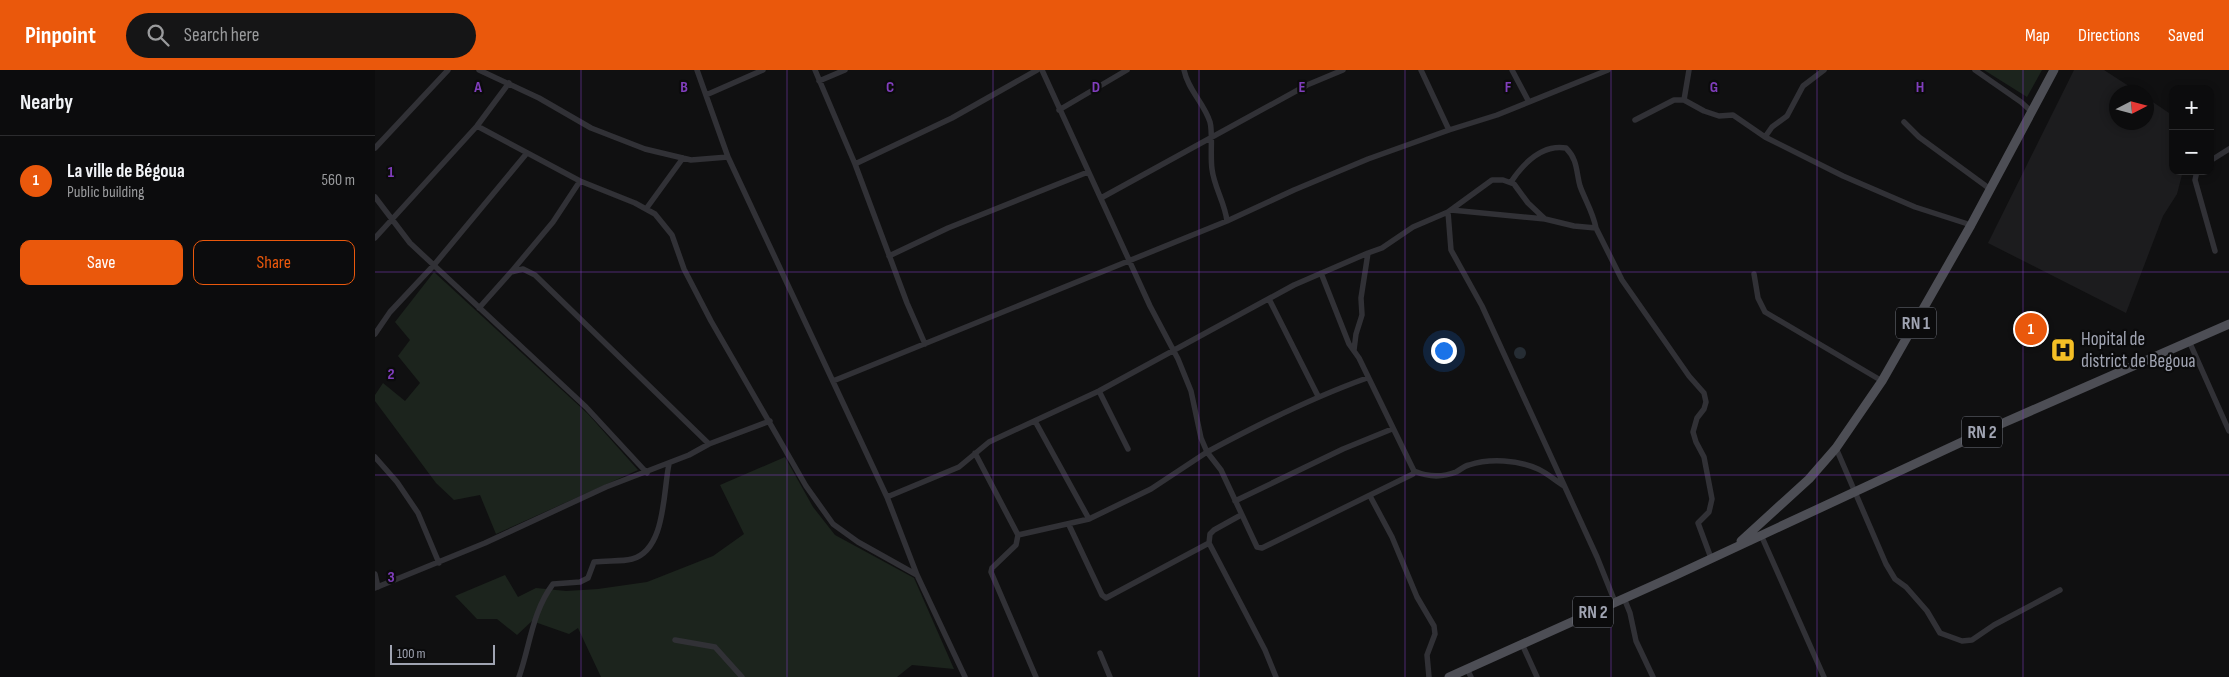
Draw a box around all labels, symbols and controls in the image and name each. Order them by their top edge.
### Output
search box [126,13,476,58]
text: Pinpoint [25,21,96,50]
icon: search [144,21,172,49]
text: Search here [184,24,259,47]
text: Map [2025,25,2050,46]
text: Directions [2078,25,2140,46]
text: Saved [2168,25,2204,46]
text: A [473,78,482,97]
text: B [680,78,688,97]
text: C [886,78,894,97]
text: D [1092,78,1100,97]
text: E [1299,78,1306,97]
text: F [1505,78,1512,97]
text: G [1710,78,1718,97]
text: H [1916,78,1924,97]
north arrow [2109,85,2154,130]
map controls [2169,85,2214,175]
button: + [2169,85,2214,130]
text: Nearby [20,90,73,115]
button: − [2169,130,2214,175]
text: La ville de Bégoua [67,160,185,183]
text: 1 [388,163,395,182]
text: 1 [33,171,39,190]
text: 560 m [322,171,355,190]
text: Public building [67,183,144,202]
button: Save [20,240,183,285]
button: Share [193,240,355,285]
road number: RN 1 [1896,308,1936,338]
pin: 1 [2015,310,2047,348]
place label: Hopital de district de Begoua [2081,328,2196,373]
hospital icon: Hopital de district de Begoua [2050,337,2076,363]
your location [1431,338,1457,364]
text: 2 [387,365,395,384]
road number: RN 2 [1962,417,2002,448]
text: 3 [387,568,395,587]
road number: RN 2 [1573,596,1613,628]
scale bar [390,642,495,665]
text: 100 m [397,645,426,662]

